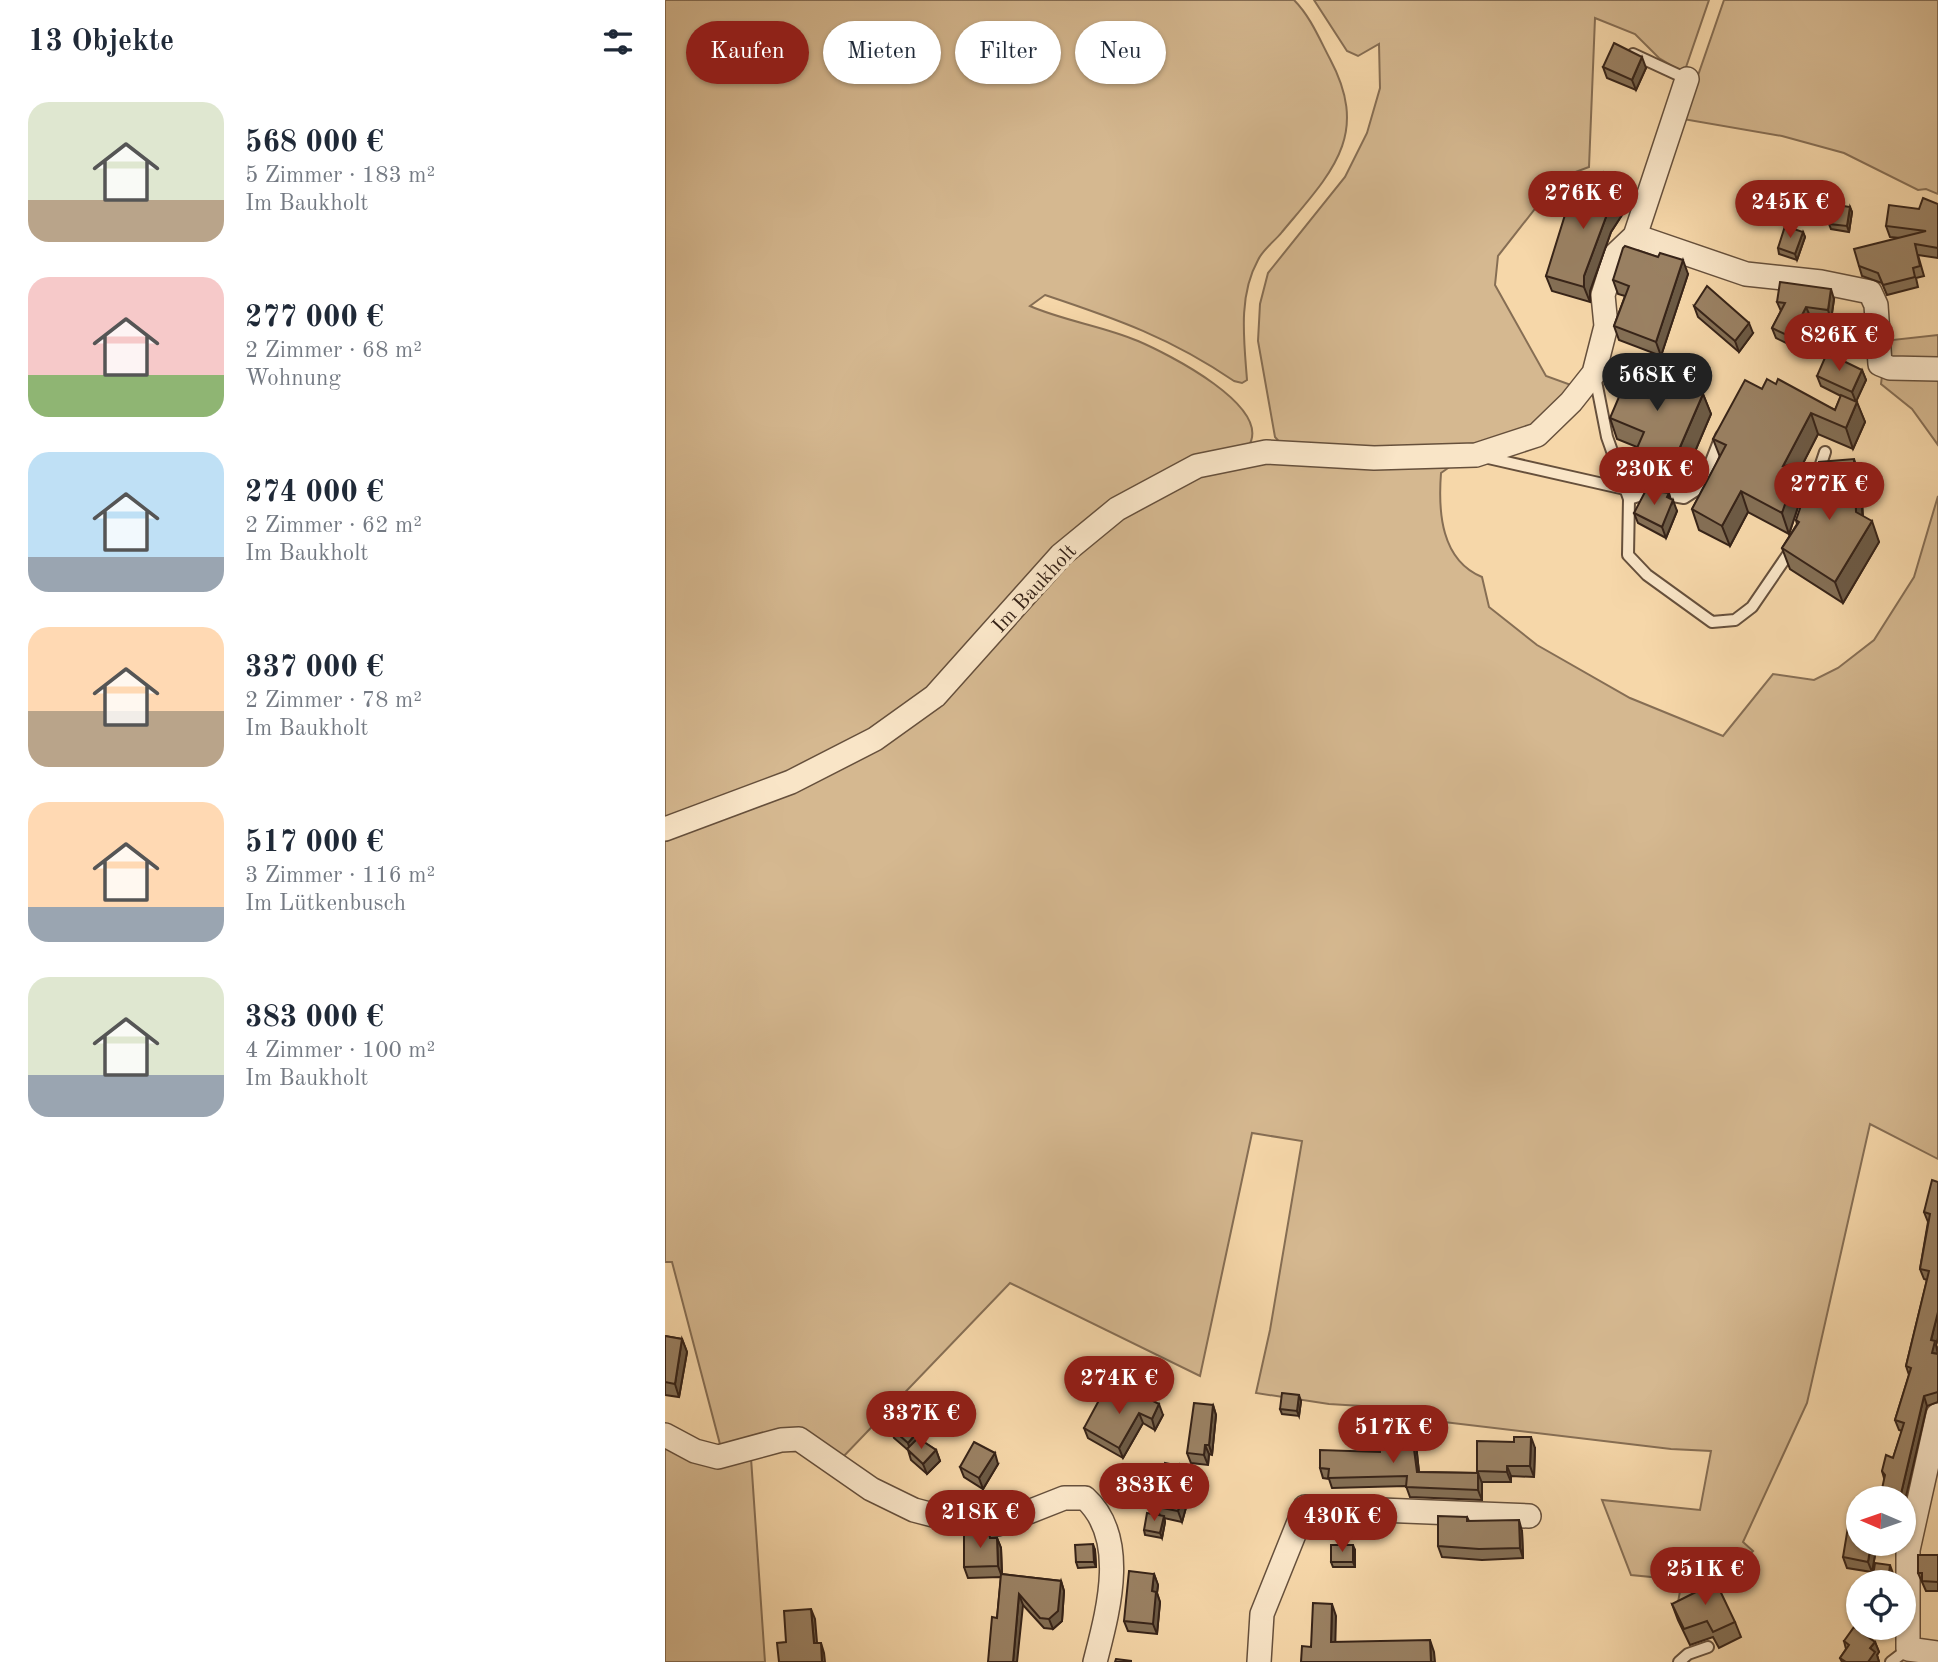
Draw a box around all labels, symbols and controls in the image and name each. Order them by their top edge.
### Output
chip: Kaufen [686,21,809,84]
chip: Mieten [823,21,941,84]
chip: Filter [955,21,1061,84]
chip: Neu [1075,21,1166,84]
icon: filters [599,23,637,61]
text: 13 Objekte [28,27,174,57]
text: 568 000 € [245,128,384,158]
icon: home [84,130,168,214]
text: 5 Zimmer · 183 m² [245,164,435,187]
pin: 276K € [1526,172,1640,231]
pin: 245K € [1733,180,1847,240]
text: 276K € [1544,182,1622,205]
text: 245K € [1751,191,1829,214]
text: Im Baukholt [245,192,368,215]
text: 277 000 € [245,303,384,333]
icon: home [84,305,168,389]
pin: 826K € [1782,314,1896,373]
text: 826K € [1800,324,1878,347]
text: 2 Zimmer · 68 m² [245,339,422,362]
pin: 568K € [1600,354,1714,413]
text: 568K € [1618,364,1696,387]
text: Wohnung [245,367,341,390]
pin: 230K € [1597,448,1711,507]
text: 230K € [1615,458,1693,481]
pin: 277K € [1772,462,1886,522]
text: 277K € [1790,473,1868,496]
text: 274 000 € [245,478,384,508]
icon: home [84,480,168,564]
text: 2 Zimmer · 62 m² [245,514,422,537]
street label: Im Baukholt [989,541,1081,637]
text: Im Baukholt [245,542,368,565]
text: 337 000 € [245,653,384,683]
icon: home [84,655,168,739]
text: 2 Zimmer · 78 m² [245,689,422,712]
text: Im Baukholt [245,717,368,740]
text: 517 000 € [245,828,384,858]
icon: home [84,830,168,914]
text: 3 Zimmer · 116 m² [245,864,435,887]
text: Im Lütkenbusch [245,892,406,915]
text: 383 000 € [245,1003,384,1033]
icon: home [84,1005,168,1089]
text: 4 Zimmer · 100 m² [245,1039,435,1062]
text: Im Baukholt [245,1067,368,1090]
pin: 274K € [1062,1356,1176,1416]
text: 274K € [1080,1367,1158,1390]
pin: 337K € [864,1392,978,1451]
text: 337K € [882,1402,960,1425]
pin: 517K € [1336,1406,1450,1465]
text: 517K € [1354,1416,1432,1439]
pin: 383K € [1097,1464,1211,1523]
text: 383K € [1115,1474,1193,1497]
north arrow [1846,1486,1916,1556]
map controls [1846,1486,1916,1640]
pin: 218K € [923,1490,1037,1550]
pin: 430K € [1285,1494,1399,1554]
text: 218K € [941,1501,1019,1524]
text: 430K € [1303,1505,1381,1528]
pin: 251K € [1648,1548,1762,1607]
text: 251K € [1666,1558,1744,1581]
button: locate [1846,1570,1916,1640]

